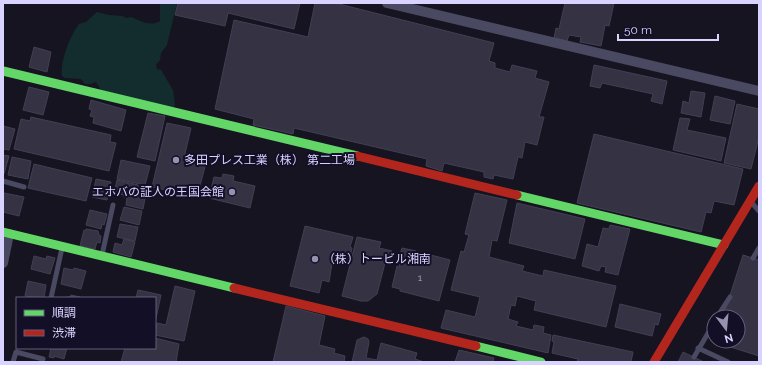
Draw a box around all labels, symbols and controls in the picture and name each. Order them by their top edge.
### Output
scale bar [618,16,718,42]
text: 50 m [624,23,652,37]
place label: 多田プレス工業（株） 第二工場 [184,153,355,167]
marker: 多田プレス工業（株） 第二工場 [171,155,181,165]
place label: エホバの証人の王国会館 [92,185,224,199]
marker: エホバの証人の王国会館 [227,187,237,197]
place label: （株）トービル湘南 [323,252,431,266]
marker: （株）トービル湘南 [310,254,320,264]
house number: 1 [418,272,423,283]
legend [16,297,156,349]
text: 順調 [52,306,76,320]
north arrow [706,309,746,349]
text: 渋滞 [52,326,76,340]
text: N [723,331,734,346]

